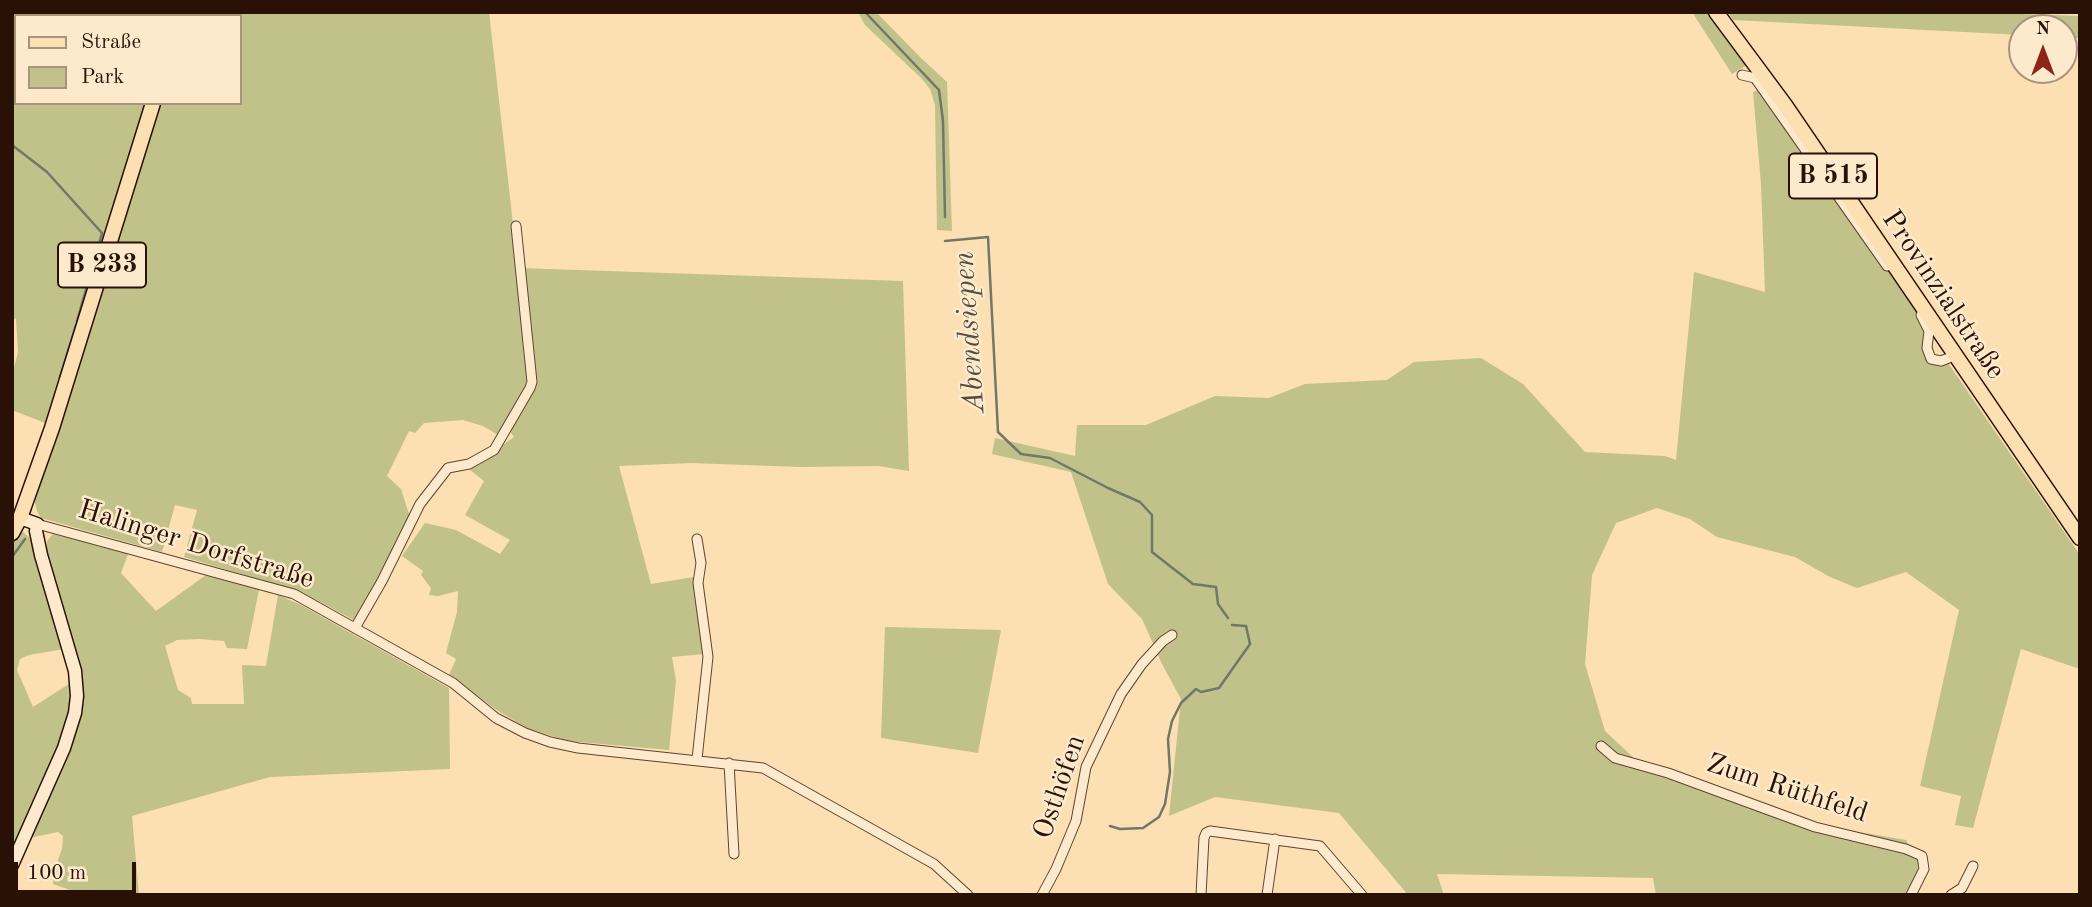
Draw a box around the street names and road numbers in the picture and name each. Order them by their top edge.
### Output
road number: B 515 [1789,154,1877,198]
street label: Provinzialstraße [1874,204,2012,386]
road number: B 233 [58,242,146,288]
street label: Halinger Dorfstraße [74,493,318,597]
street label: Osthöfen [1027,731,1093,843]
street label: Zum Rüthfeld [1702,747,1872,831]

